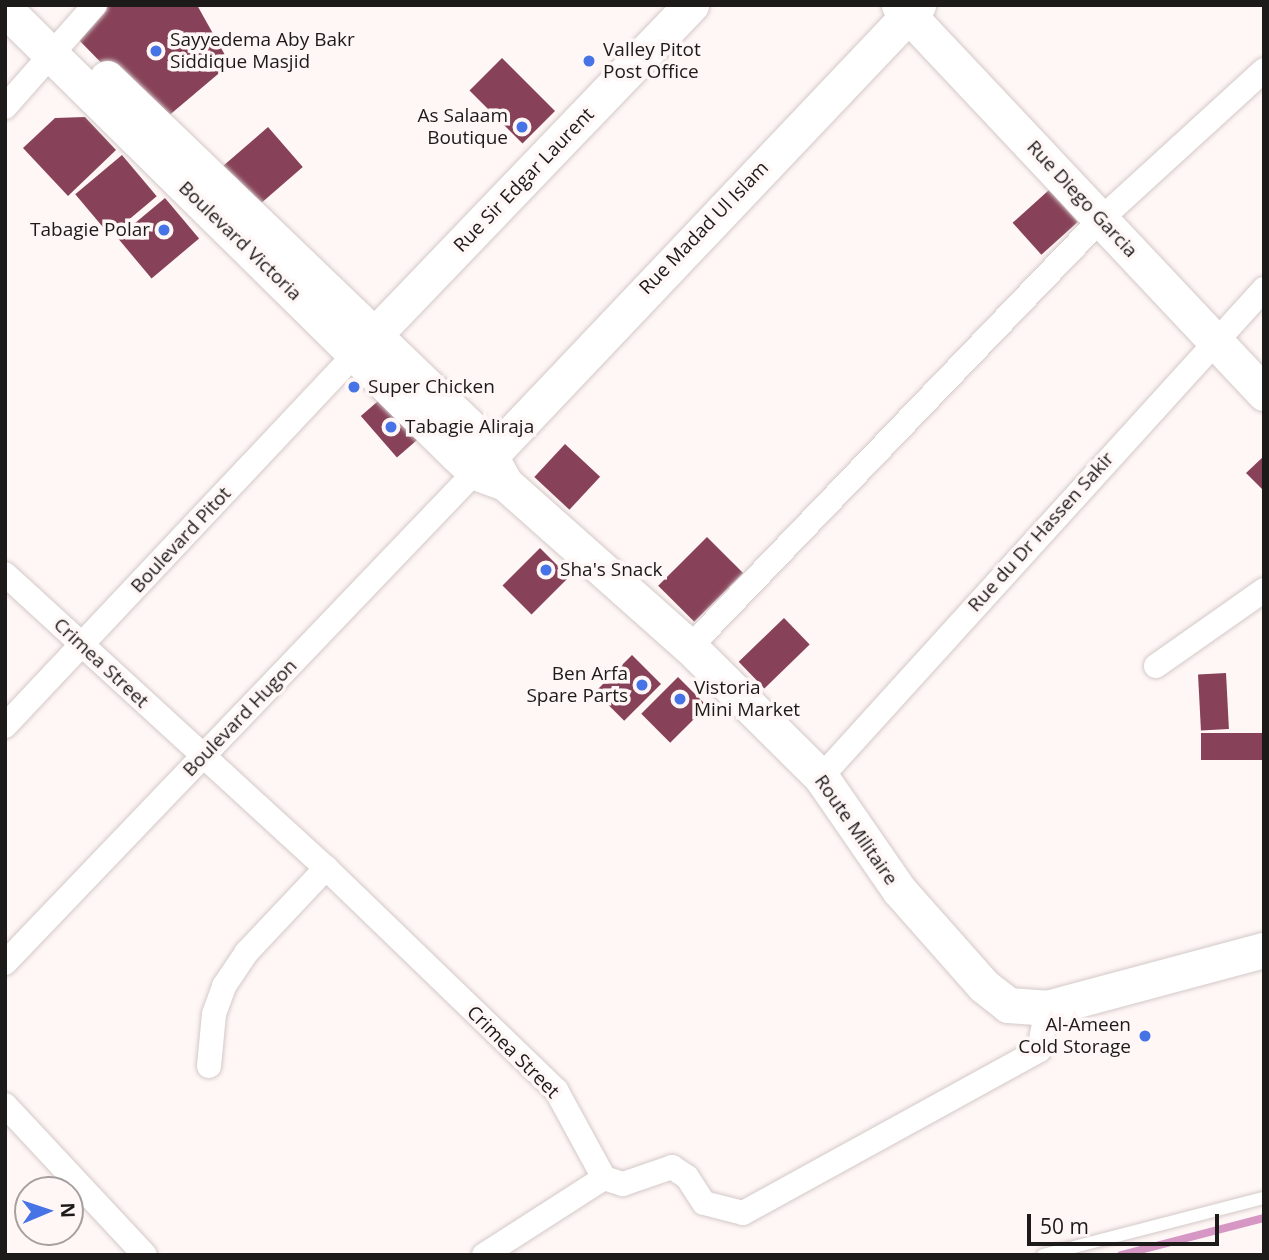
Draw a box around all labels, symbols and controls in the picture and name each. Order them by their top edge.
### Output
place label: Sayyedema Aby Bakr Siddique Masjid [170,29,355,73]
place label: Valley Pitot Post Office [603,39,701,83]
marker: Sayyedema Aby Bakr Siddique Masjid [148,43,164,59]
marker: Valley Pitot Post Office [581,53,597,69]
street label: Rue Sir Edgar Laurent [449,103,599,257]
place label: As Salaam Boutique [418,105,508,149]
marker: As Salaam Boutique [514,119,530,135]
street label: Rue Diego Garcia [1022,136,1142,262]
street label: Rue Madad Ul Islam [635,157,773,299]
street label: Boulevard Victoria [174,177,306,305]
place label: Tabagie Polar [30,219,150,241]
marker: Tabagie Polar [156,222,172,238]
place label: Super Chicken [368,376,495,398]
marker: Super Chicken [346,379,362,395]
place label: Tabagie Aliraja [405,416,534,438]
marker: Tabagie Aliraja [383,419,399,435]
street label: Rue du Dr Hassen Sakir [963,447,1119,617]
street label: Boulevard Pitot [126,482,236,598]
place label: Sha's Snack [560,559,662,581]
marker: Sha's Snack [538,562,554,578]
street label: Crimea Street [49,613,153,713]
street label: Boulevard Hugon [178,655,302,781]
place label: Ben Arfa Spare Parts [526,663,628,707]
marker: Ben Arfa Spare Parts [634,677,650,693]
place label: Vistoria Mini Market [694,677,800,721]
marker: Vistoria Mini Market [672,691,688,707]
street label: Route Militaire [810,771,902,889]
street label: Crimea Street [462,1001,564,1103]
place label: Al-Ameen Cold Storage [1018,1014,1131,1058]
marker: Al-Ameen Cold Storage [1137,1028,1153,1044]
north arrow [14,1176,84,1246]
scale bar [1031,1200,1224,1244]
text: N [55,1202,81,1219]
text: 50 m [1040,1212,1089,1240]

